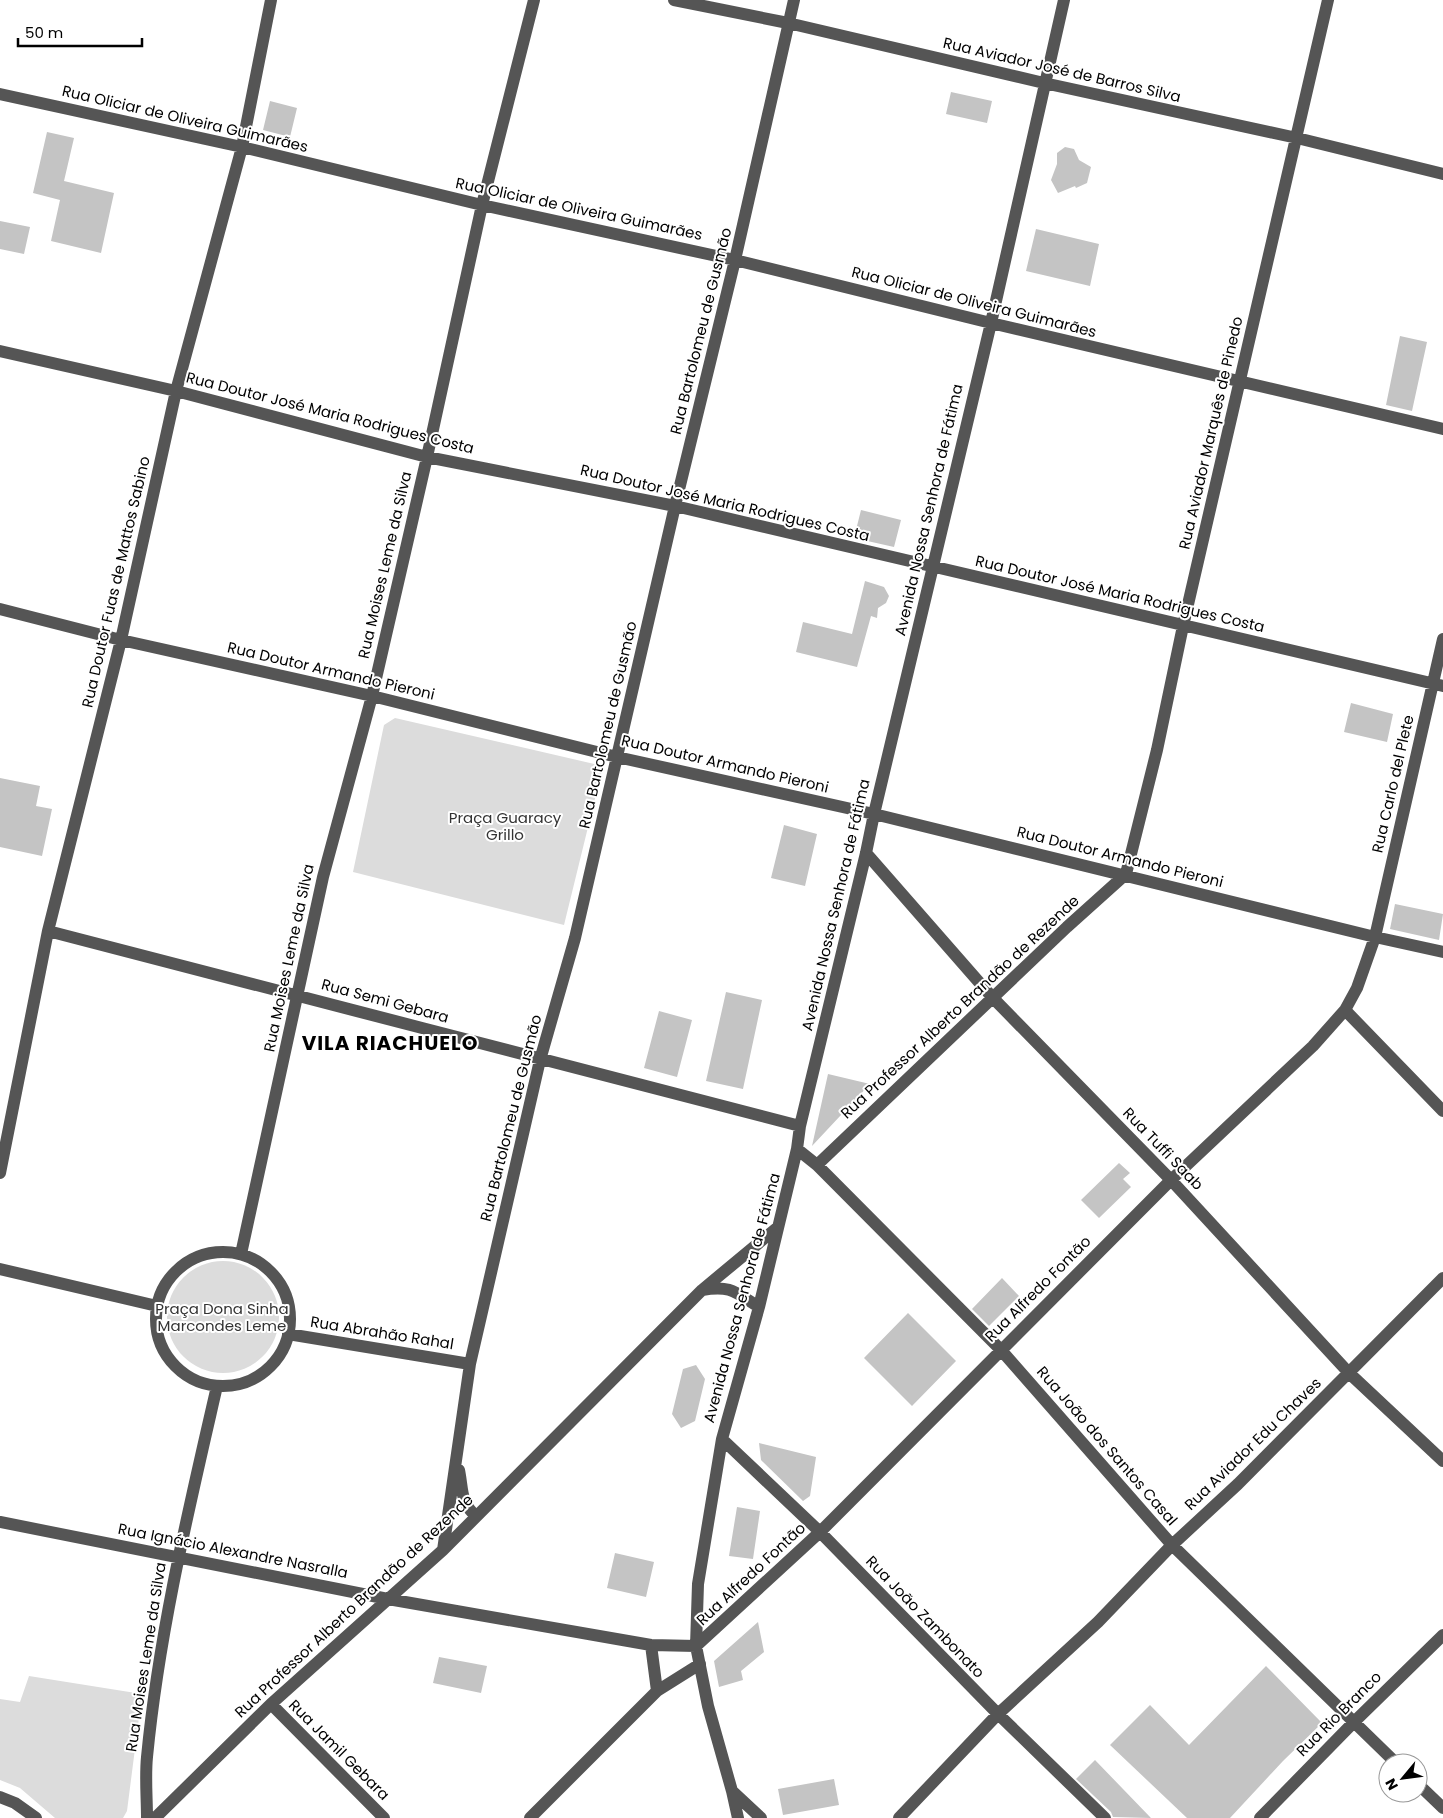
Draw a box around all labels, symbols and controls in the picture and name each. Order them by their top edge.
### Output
scale bar [18,15,141,47]
text: 50 m [25,22,63,43]
street label: Rua Aviador José de Barros Silva [941,32,1183,107]
street label: Rua Oliciar de Oliveira Guimarães [60,80,310,157]
street label: Rua Oliciar de Oliveira Guimarães [454,172,705,245]
street label: Rua Bartolomeu de Gusmão [665,225,736,436]
street label: Rua Oliciar de Oliveira Guimarães [849,261,1099,342]
street label: Rua Aviador Marquês de Pinedo [1173,314,1248,551]
street label: Rua Doutor José Maria Rodrigues Costa [184,367,476,459]
street label: Avenida Nossa Senhora de Fátima [889,382,968,638]
street label: Rua Doutor Fuas de Mattos Sabino [76,454,155,710]
street label: Rua Doutor José Maria Rodrigues Costa [578,459,872,546]
street label: Rua Moises Leme da Silva [353,469,416,661]
street label: Rua Doutor José Maria Rodrigues Costa [973,550,1267,637]
street label: Rua Bartolomeu de Gusmão [573,619,642,831]
street label: Rua Doutor Armando Pieroni [225,636,437,705]
street label: Rua Carlo del Plete [1366,713,1419,855]
street label: Rua Doutor Armando Pieroni [619,729,831,798]
street label: Avenida Nossa Senhora de Fátima [796,777,875,1033]
park label: Praça Guaracy Grillo [449,807,562,845]
street label: Rua Doutor Armando Pieroni [1015,821,1226,892]
street label: Rua Moises Leme da Silva [258,862,319,1054]
street label: Rua Professor Alberto Brandão de Rezende [836,890,1084,1123]
street label: Rua Semi Gebara [319,973,451,1028]
street label: Rua Bartolomeu de Gusmão [475,1012,546,1223]
district label: VILA RIACHUELO [302,1029,478,1057]
street label: Rua Tuffi Saab [1119,1103,1208,1195]
street label: Avenida Nossa Senhora de Fátima [698,1171,785,1425]
street label: Rua Alfredo Fontão [980,1231,1095,1346]
park label: Praça Dona Sinha Marcondes Leme [155,1298,289,1336]
street label: Rua Abrahão Rahal [309,1311,455,1354]
street label: Rua João dos Santos Casal [1032,1362,1182,1530]
street label: Rua Aviador Edu Chaves [1180,1372,1326,1515]
street label: Rua Professor Alberto Brandão de Rezende [230,1489,478,1722]
street label: Rua Alfredo Fontão [691,1517,810,1630]
street label: Rua Ignácio Alexandre Nasralla [116,1518,350,1583]
street label: Rua João Zambonato [861,1551,989,1682]
street label: Rua Moises Leme da Silva [120,1561,171,1753]
street label: Rua Rio Branco [1291,1666,1386,1761]
street label: Rua Jamil Gebara [284,1695,394,1805]
north arrow [1378,1753,1428,1803]
text: N [1380,1775,1403,1794]

